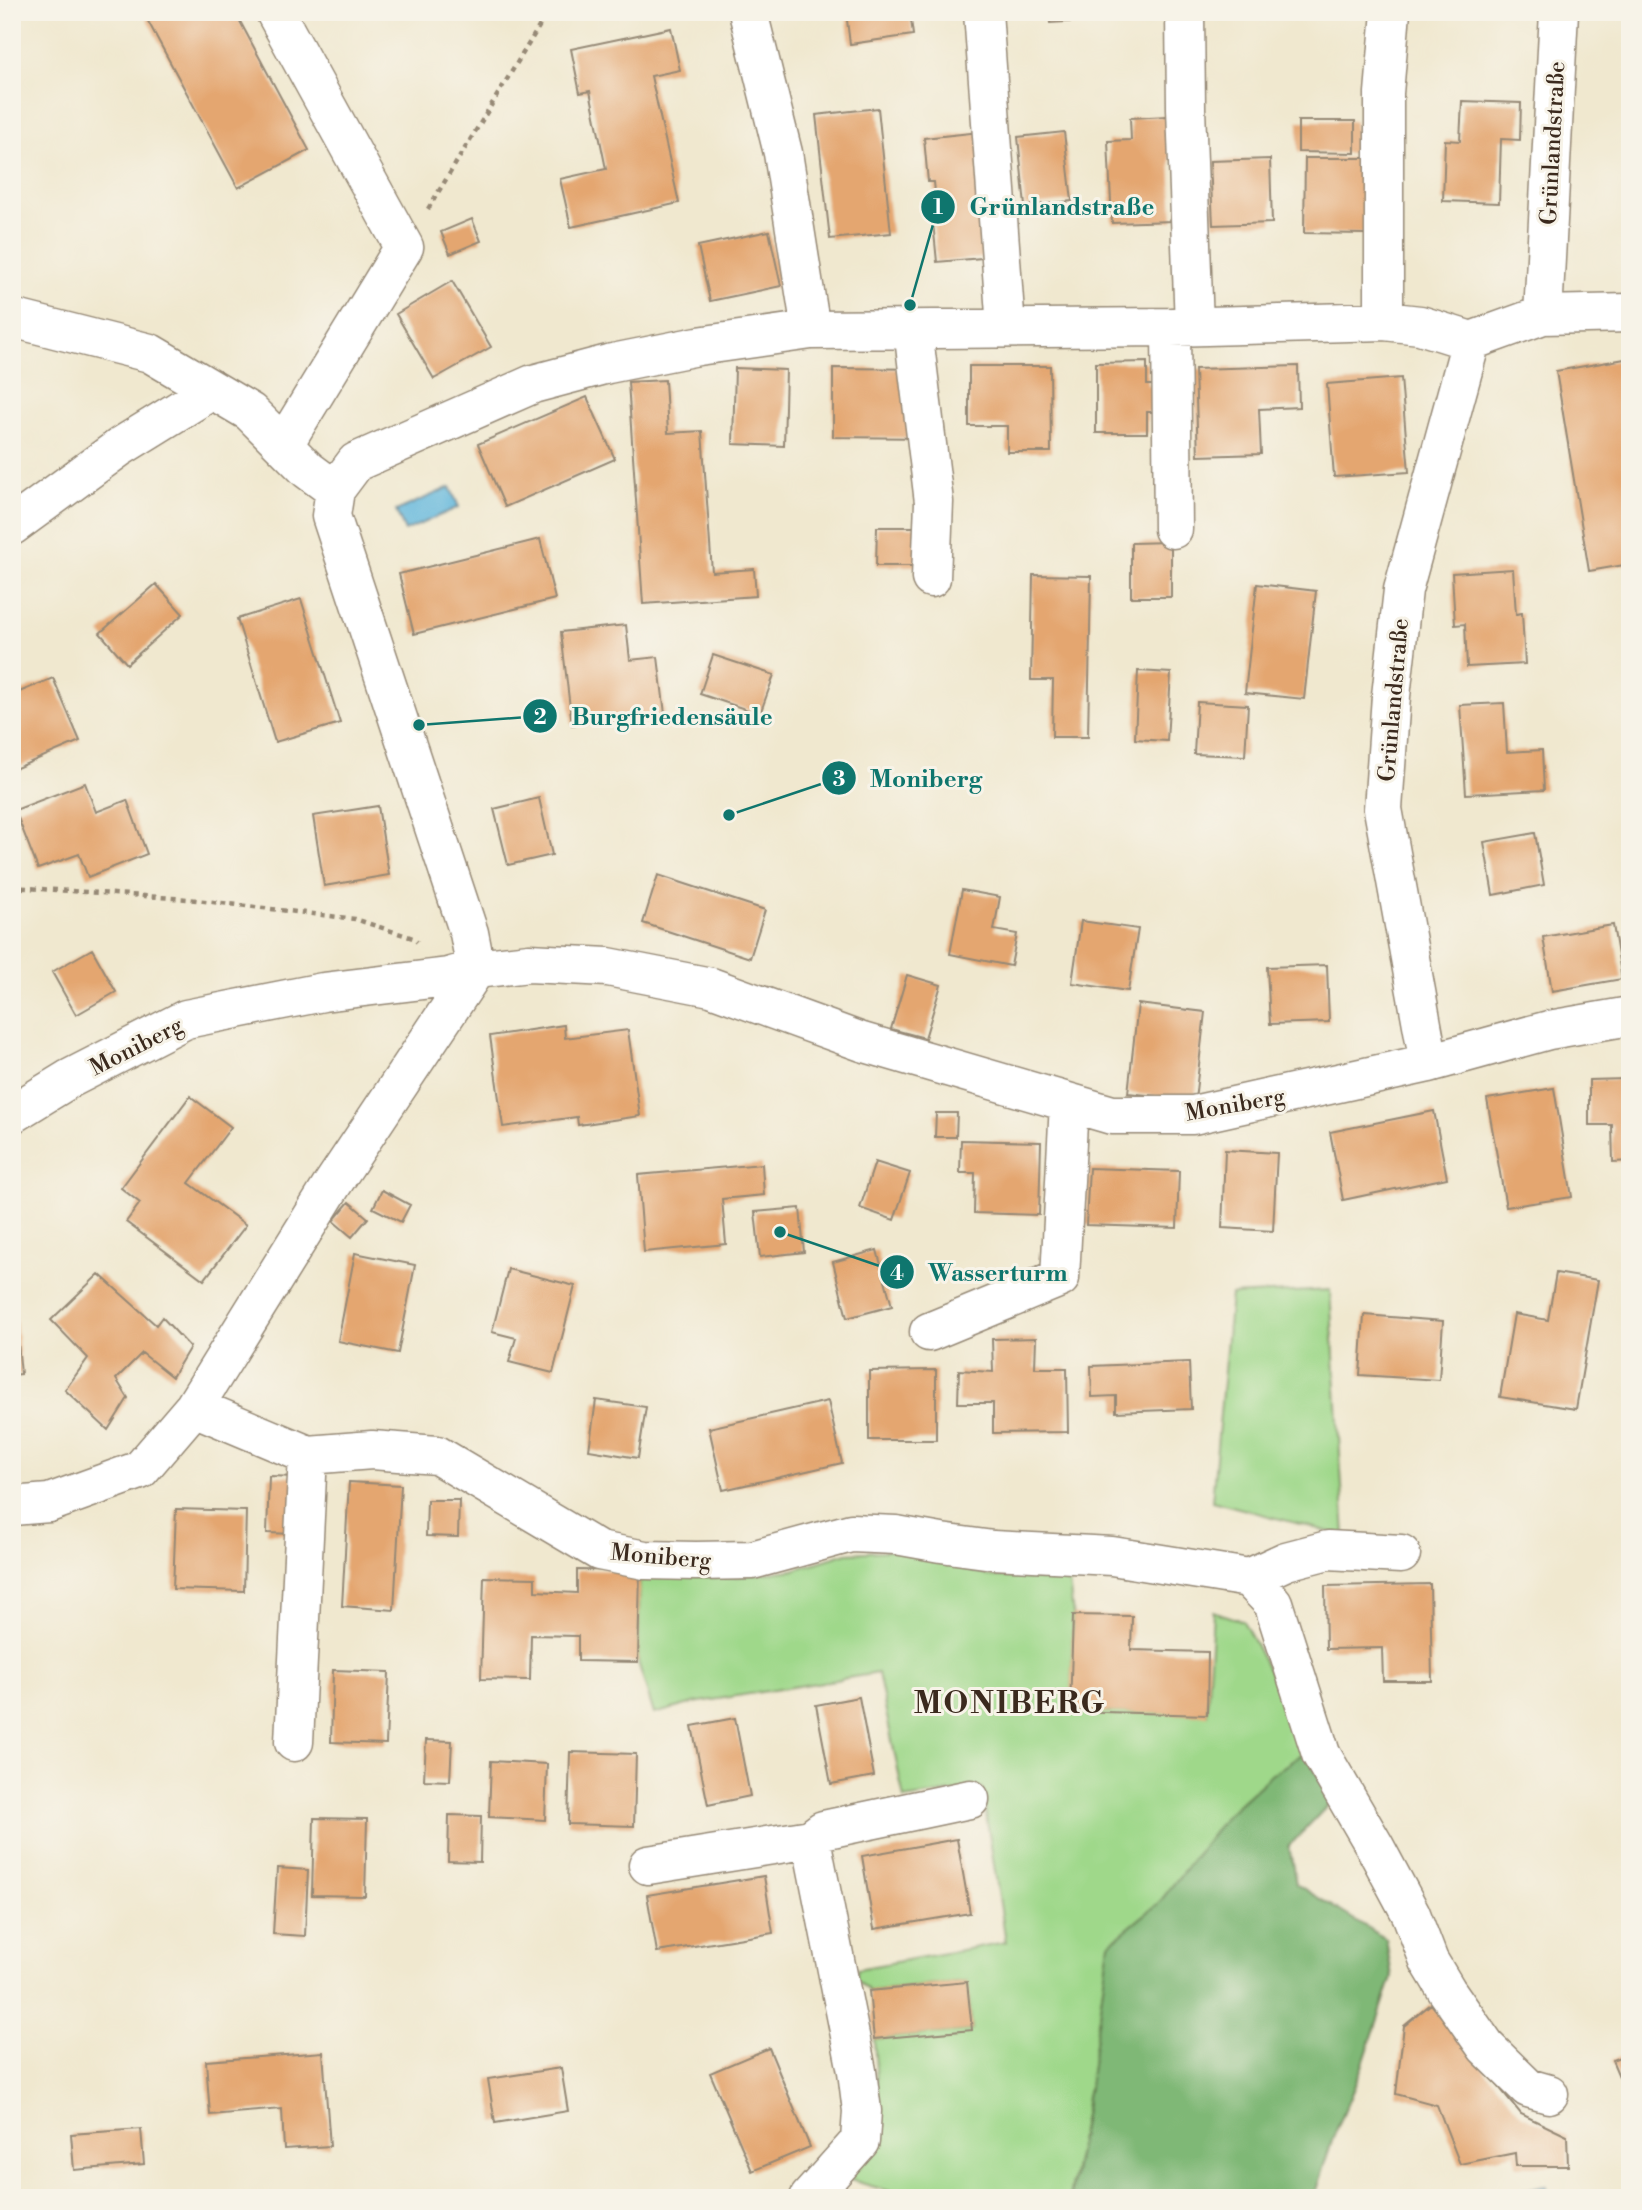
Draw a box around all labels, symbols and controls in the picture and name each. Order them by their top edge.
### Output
street label: Grünlandstraße [1535,60,1571,226]
callout: Grünlandstraße [921,184,1169,229]
text: Grünlandstraße [970,193,1155,223]
text: 1 [933,195,943,221]
street label: Grünlandstraße [1373,617,1415,783]
callout: Burgfriedensäule [522,694,787,739]
text: Burgfriedensäule [571,703,773,733]
text: 2 [533,705,547,731]
callout: Moniberg [821,756,997,801]
text: Moniberg [870,765,984,795]
text: 3 [833,767,845,793]
street label: Moniberg [85,1011,188,1082]
street label: Moniberg [1183,1082,1287,1128]
callout: Wasserturm [880,1250,1082,1295]
text: Wasserturm [927,1259,1068,1289]
text: 4 [890,1261,904,1287]
street label: Moniberg [609,1539,712,1575]
district label: MONIBERG [914,1685,1106,1723]

